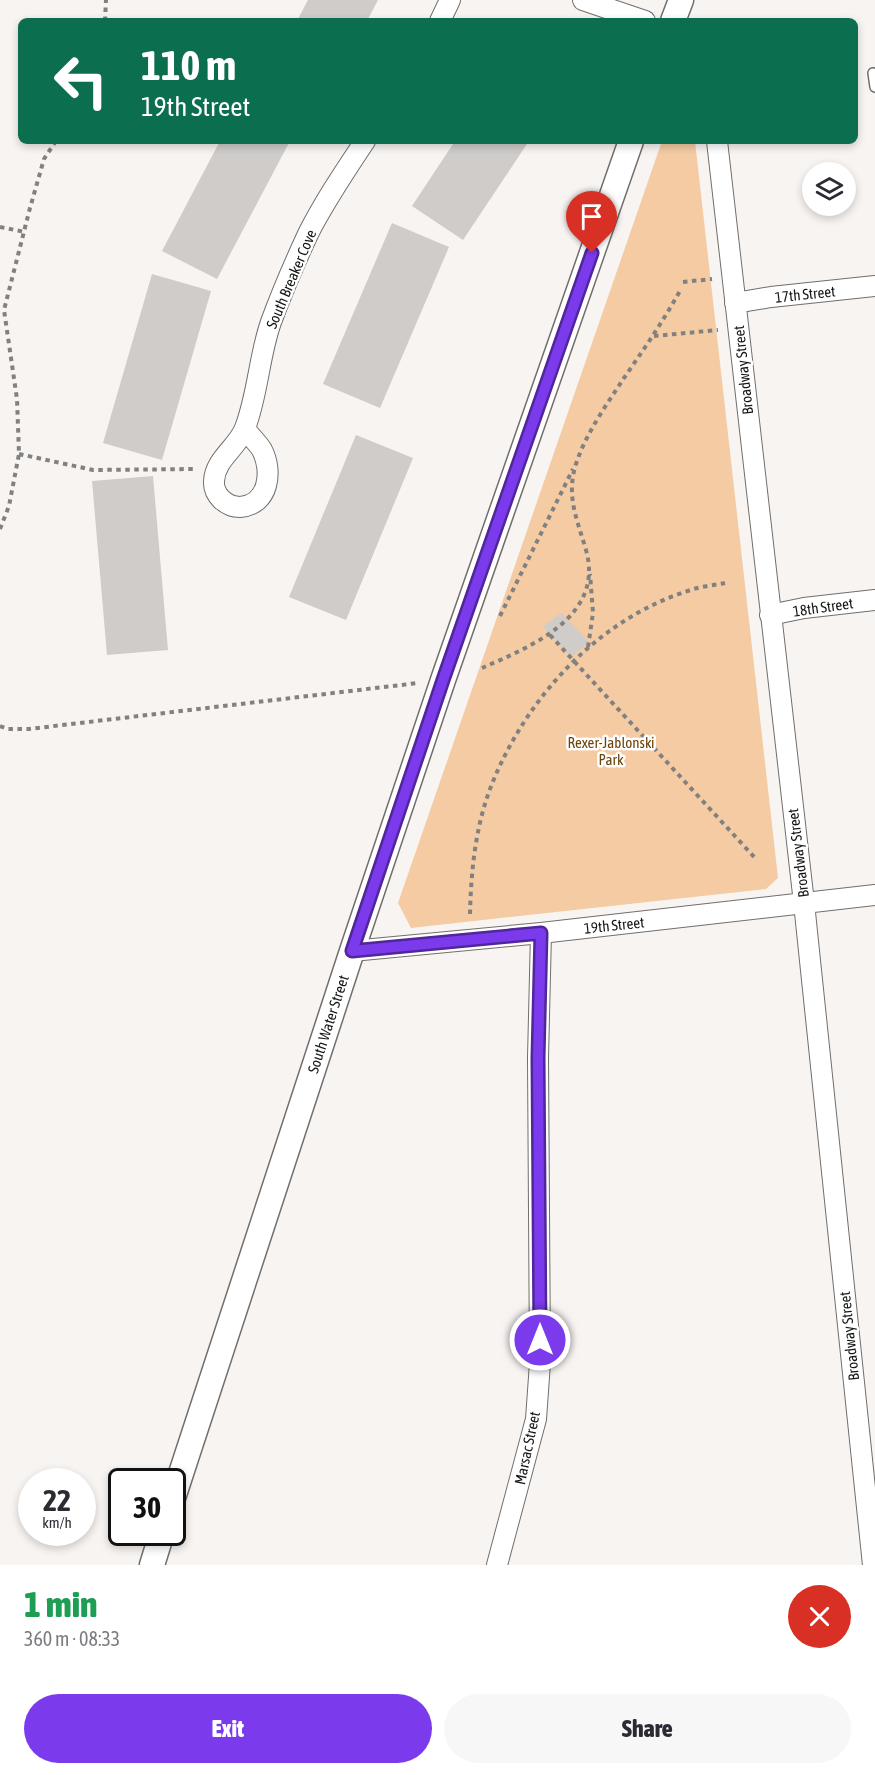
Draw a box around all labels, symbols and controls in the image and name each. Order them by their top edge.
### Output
text: 110 m [141,41,236,89]
icon: left [42,42,120,120]
text: 19th Street [141,91,250,122]
map controls [802,162,856,216]
button: layers [802,162,856,216]
pin [566,191,617,253]
icon: arrive [575,200,608,233]
street label: South Breaker Cove [263,227,320,331]
street label: 17th Street [774,282,836,306]
street label: Broadway Street [730,325,756,415]
street label: 18th Street [792,594,854,620]
park label: Rexer-Jablonski Park [568,734,655,768]
street label: Broadway Street [784,807,812,899]
street label: 19th Street [583,913,645,937]
street label: South Water Street [304,973,352,1075]
street label: Broadway Street [836,1291,862,1381]
position arrow [508,1308,572,1372]
street label: Marsac Street [511,1410,543,1486]
speed limit sign: 30 [108,1468,186,1546]
text: 22 [43,1483,71,1517]
text: km/h [42,1514,72,1531]
text: 1 min [24,1583,98,1625]
button: close [788,1585,851,1648]
text: 360 m · 08:33 [24,1627,120,1650]
button: Exit [24,1694,432,1763]
button: Share [444,1694,851,1763]

